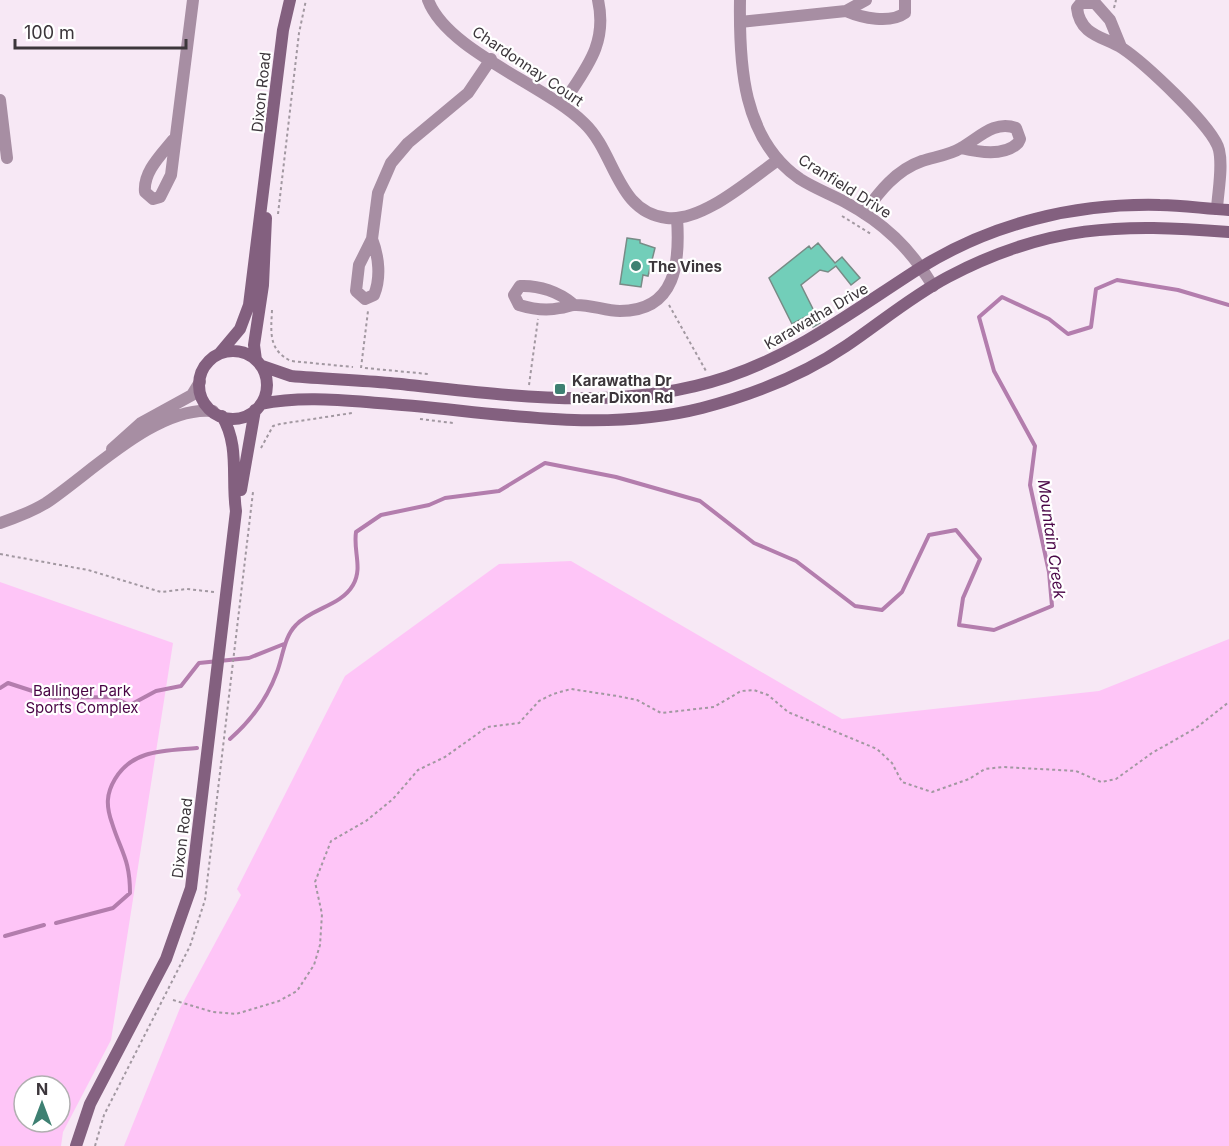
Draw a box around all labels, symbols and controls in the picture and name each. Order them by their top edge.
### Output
scale bar [15,12,186,50]
text: 100 m [24,22,75,43]
street label: Chardonnay Court [469,22,587,110]
street label: Dixon Road [247,51,275,133]
street label: Cranfield Drive [795,150,895,222]
place label: The Vines [648,257,722,276]
marker: The Vines [629,259,643,273]
street label: Karawatha Drive [761,279,871,353]
place label: Karawatha Dr near Dixon Rd [572,371,673,407]
marker: Karawatha Dr near Dixon Rd [553,382,567,396]
water label: Mountain Creek [1034,478,1070,600]
park label: Ballinger Park Sports Complex [25,681,139,717]
street label: Dixon Road [168,797,196,879]
north arrow [12,1074,72,1134]
text: N [36,1079,48,1099]

